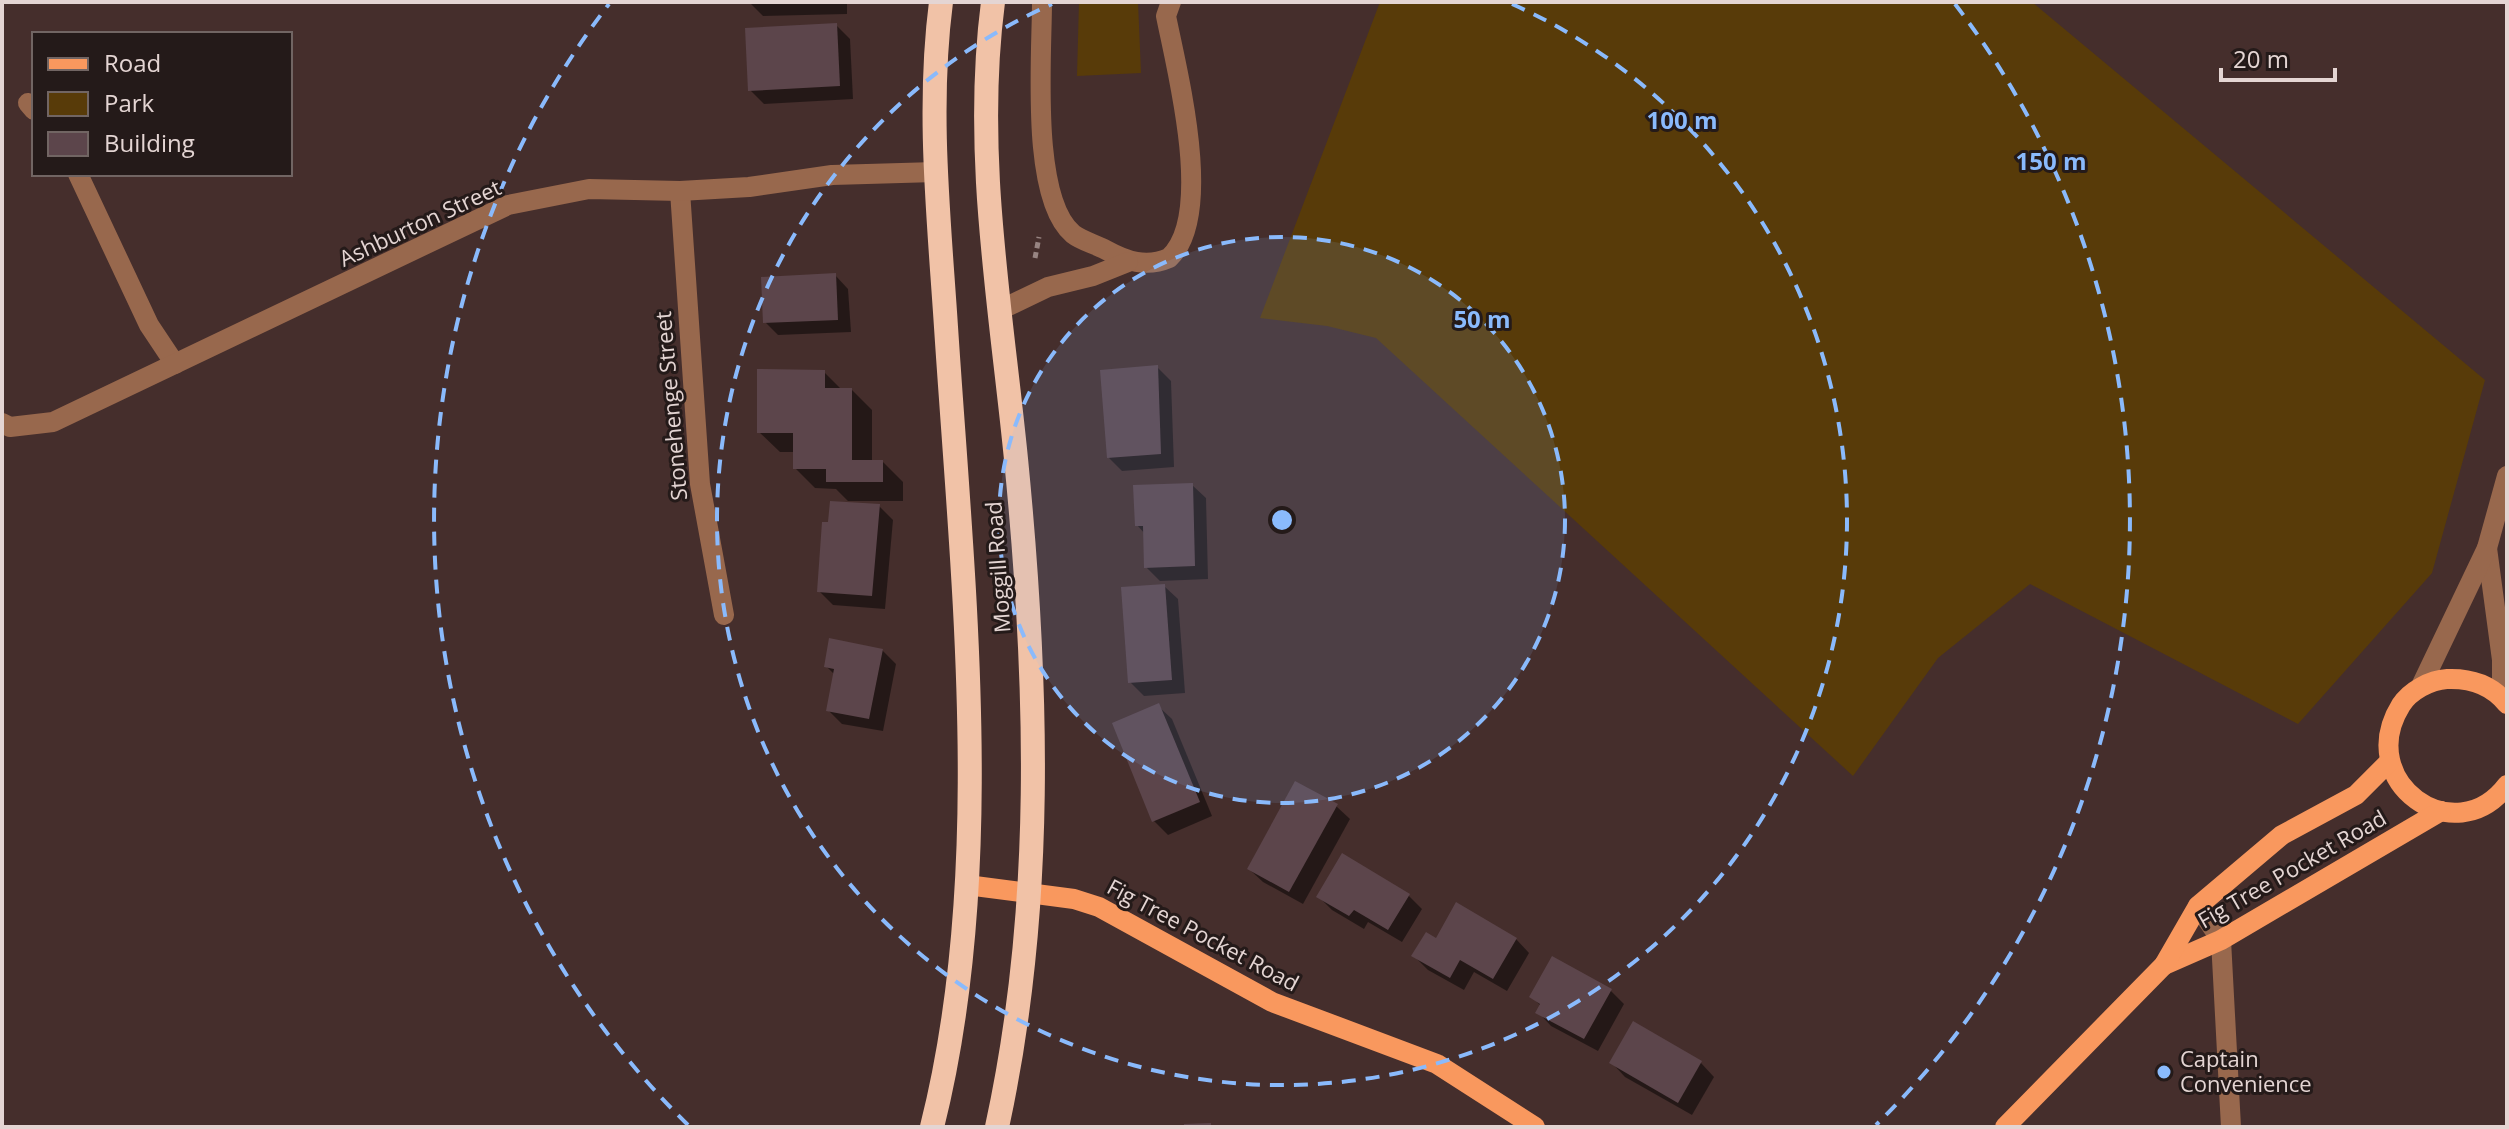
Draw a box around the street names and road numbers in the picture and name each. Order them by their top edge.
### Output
street label: Ashburton Street [334,171,506,273]
street label: Stonehenge Street [647,310,693,502]
street label: Moggill Road [977,500,1017,634]
street label: Fig Tree Pocket Road [2192,802,2391,934]
street label: Fig Tree Pocket Road [1102,871,1305,997]

